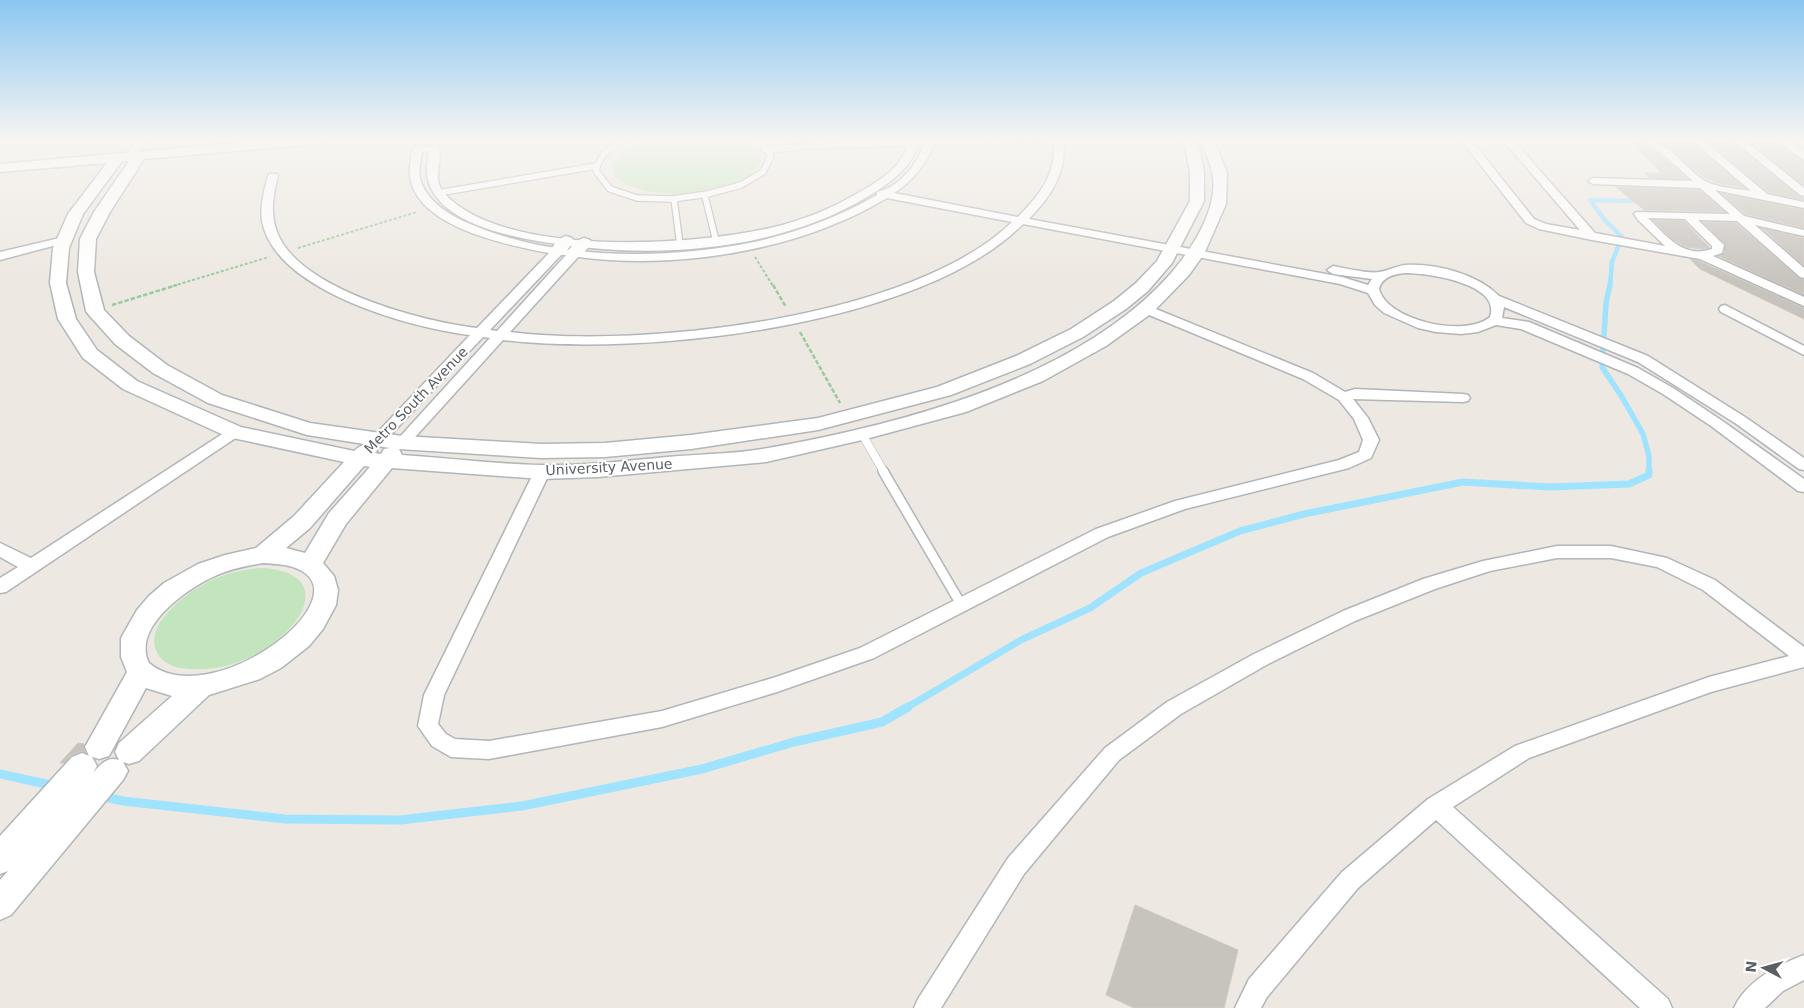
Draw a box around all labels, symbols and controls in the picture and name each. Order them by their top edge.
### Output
street label: Metro South Avenue [361,343,471,457]
street label: University Avenue [545,456,673,478]
north arrow [1739,943,1789,993]
text: N [1743,960,1760,973]

